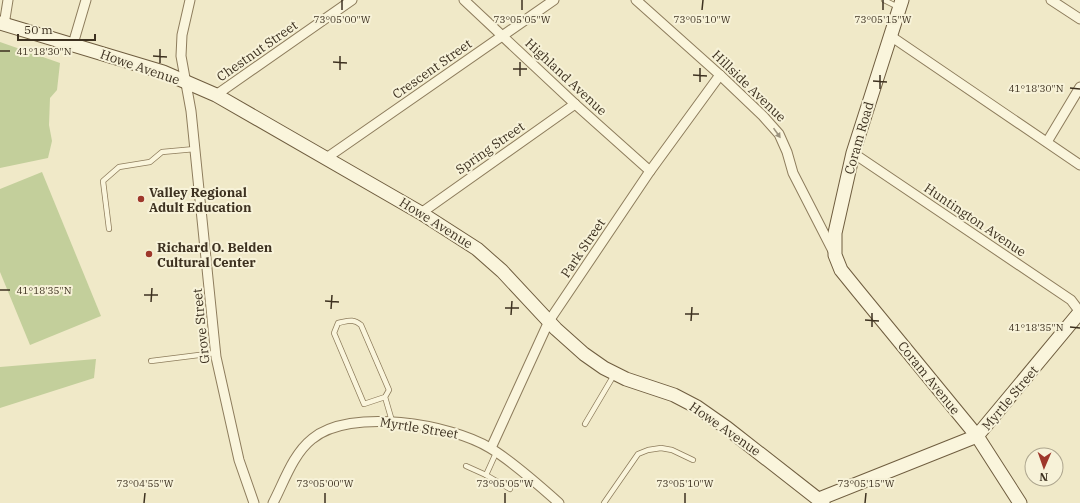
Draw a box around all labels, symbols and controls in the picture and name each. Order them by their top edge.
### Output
text: 73°05'00"W [313,13,371,26]
text: 73°05'05"W [493,13,551,26]
text: 73°05'10"W [673,13,731,26]
text: 73°05'15"W [854,13,912,26]
scale bar [18,16,95,42]
street label: Chestnut Street [213,17,301,85]
text: 50 m [24,22,53,37]
street label: Crescent Street [389,35,475,103]
street label: Highland Avenue [522,35,610,119]
text: 41°18'30"N [17,45,72,58]
street label: Howe Avenue [98,45,182,89]
street label: Hillside Avenue [709,46,790,126]
text: 41°18'30"N [1009,82,1064,95]
street label: Coram Road [841,100,878,176]
street label: Spring Street [452,118,528,178]
one-way arrow [773,127,781,138]
street label: Huntington Avenue [921,180,1029,260]
place label: Valley Regional Adult Education [149,184,252,216]
marker: Valley Regional Adult Education [136,194,146,204]
street label: Howe Avenue [396,194,476,252]
street label: Park Street [557,215,609,281]
place label: Richard O. Belden Cultural Center [157,239,273,271]
marker: Richard O. Belden Cultural Center [144,249,154,259]
text: 41°18'35"N [17,284,72,297]
street label: Grove Street [189,287,213,365]
text: 41°18'35"N [1009,321,1064,334]
street label: Coram Avenue [894,338,964,418]
street label: Myrtle Street [978,362,1042,434]
street label: Howe Avenue [686,398,764,460]
street label: Myrtle Street [379,413,460,443]
north arrow [1024,447,1064,487]
text: N [1039,470,1048,484]
text: 73°04'55"W [116,477,174,490]
text: 73°05'00"W [296,477,354,490]
text: 73°05'05"W [476,477,534,490]
text: 73°05'10"W [656,477,714,490]
text: 73°05'15"W [837,477,895,490]

